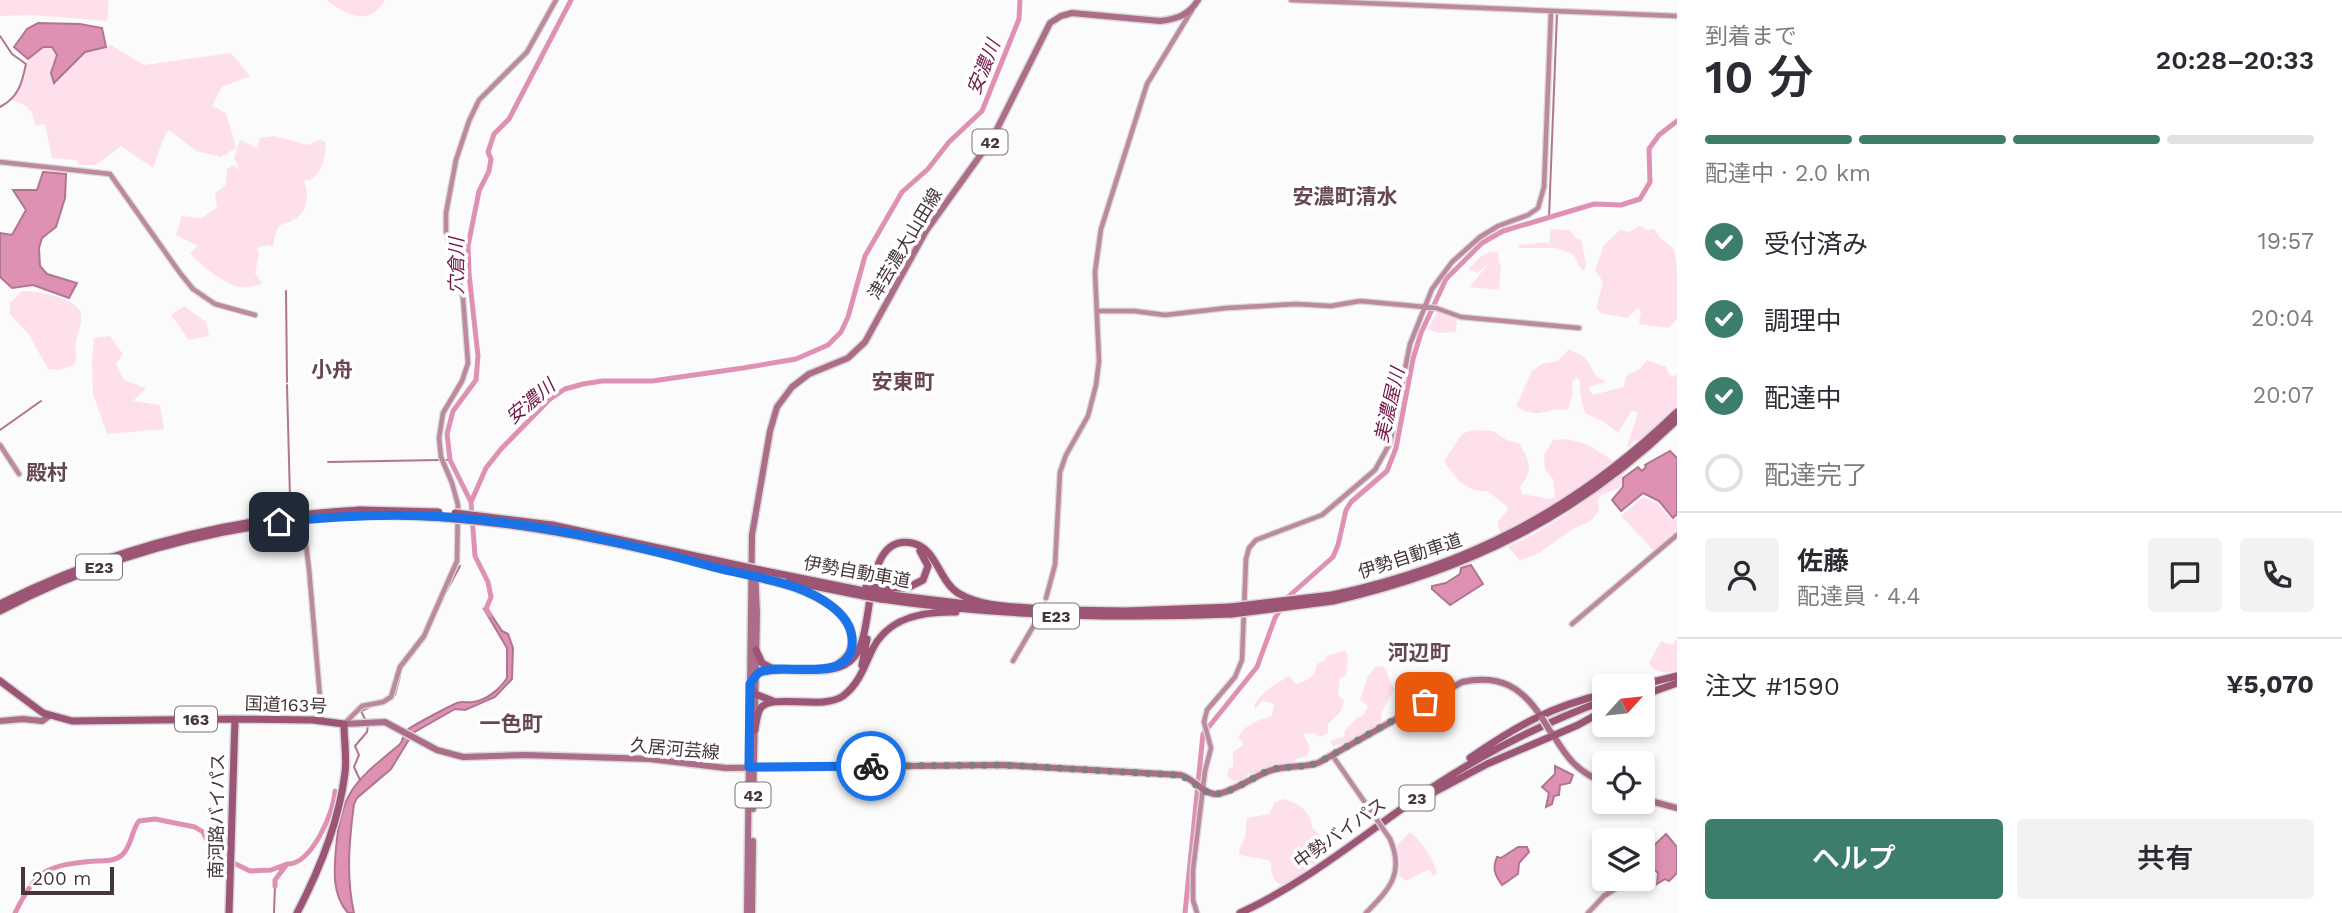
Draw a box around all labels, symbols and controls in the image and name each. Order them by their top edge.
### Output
text: 到着まで [1705,23,1797,50]
water label: 安濃川 [962,35,1006,98]
text: 20:28–20:33 [2156,45,2314,75]
text: 10 分 [1705,50,1813,104]
road number: 42 [972,130,1007,154]
text: 配達中 · 2.0 km [1705,160,1871,187]
street label: 津芸濃大山田線 [863,184,946,303]
district label: 安濃町清水 [1293,184,1398,209]
icon: check [1705,223,1743,261]
text: 19:57 [2258,228,2314,255]
text: 受付済み [1764,229,1868,259]
water label: 穴倉川 [445,236,468,295]
icon: check [1705,300,1743,338]
text: 20:04 [2251,305,2314,332]
text: 調理中 [1764,306,1842,336]
district label: 小舟 [311,357,353,382]
water label: 美濃屋川 [1370,364,1410,445]
district label: 安東町 [872,369,935,394]
water label: 安濃川 [501,373,561,429]
icon: check [1705,377,1743,415]
text: 20:07 [2253,382,2314,409]
text: 配達中 [1764,383,1842,413]
district label: 殿村 [26,460,68,485]
text: 配達完了 [1764,460,1868,490]
pin [249,492,309,552]
icon: home [260,503,298,541]
street label: 伊勢自動車道 [1355,529,1464,582]
button: person [1705,538,1779,612]
button: chat [2148,538,2222,612]
button: phone [2240,538,2314,612]
text: 佐藤 [1797,546,1849,576]
street label: 伊勢自動車道 [802,552,912,591]
road number: E23 [76,554,122,580]
text: 配達員 · 4.4 [1797,583,1921,610]
road number: E23 [1033,604,1079,628]
district label: 河辺町 [1388,640,1451,665]
text: ¥5,070 [2226,669,2314,699]
text: 注文 #1590 [1705,671,1840,701]
pin [1395,672,1455,732]
north arrow [1592,674,1656,737]
map controls [1592,674,1655,891]
icon: bag [1406,683,1444,721]
street label: 国道163号 [244,693,328,716]
road number: 163 [175,706,217,732]
district label: 一色町 [480,711,543,736]
courier [836,731,906,801]
street label: 久居河芸線 [629,734,721,763]
icon: bike [852,747,890,785]
button: locate [1592,751,1655,814]
street label: 南河路バイパス [205,753,228,879]
road number: 42 [736,782,770,808]
road number: 23 [1400,786,1434,810]
street label: 中勢バイパス [1290,793,1390,872]
button: ヘルプ [1705,819,2003,899]
button: 共有 [2017,819,2314,899]
button: layers [1592,828,1655,891]
scale bar [21,864,114,896]
text: 200 m [32,867,91,890]

